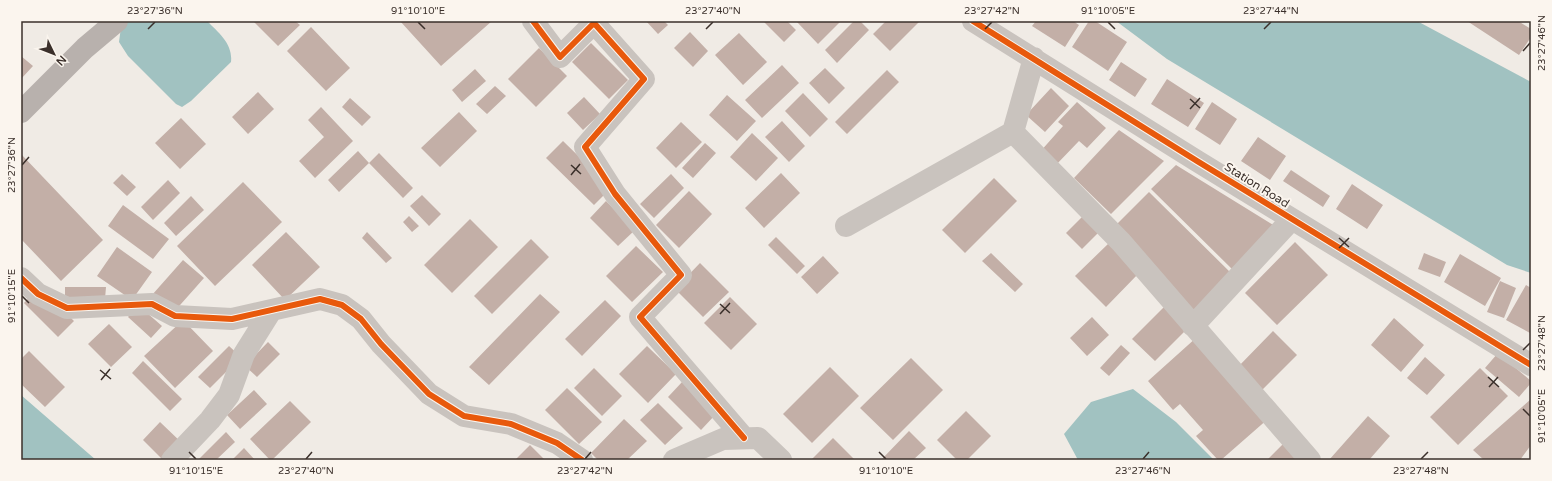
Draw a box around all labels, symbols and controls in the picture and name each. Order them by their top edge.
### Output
text: 23°27'36"N [127,5,183,17]
text: 91°10'10"E [391,5,445,17]
text: 23°27'40"N [685,5,741,17]
text: 23°27'42"N [964,5,1020,17]
text: 91°10'05"E [1081,5,1135,17]
text: 23°27'44"N [1243,5,1299,17]
text: 23°27'46"N [1536,15,1548,71]
north arrow [34,34,74,74]
text: N [53,53,69,68]
text: 23°27'36"N [6,137,18,193]
street label: Station Road [1222,160,1292,210]
text: 91°10'15"E [6,269,18,323]
text: 23°27'48"N [1536,315,1548,371]
text: 91°10'05"E [1536,389,1548,443]
text: 91°10'15"E [169,465,223,477]
text: 23°27'40"N [278,465,334,477]
text: 23°27'42"N [557,465,613,477]
text: 91°10'10"E [859,465,913,477]
text: 23°27'46"N [1115,465,1171,477]
text: 23°27'48"N [1393,465,1449,477]

